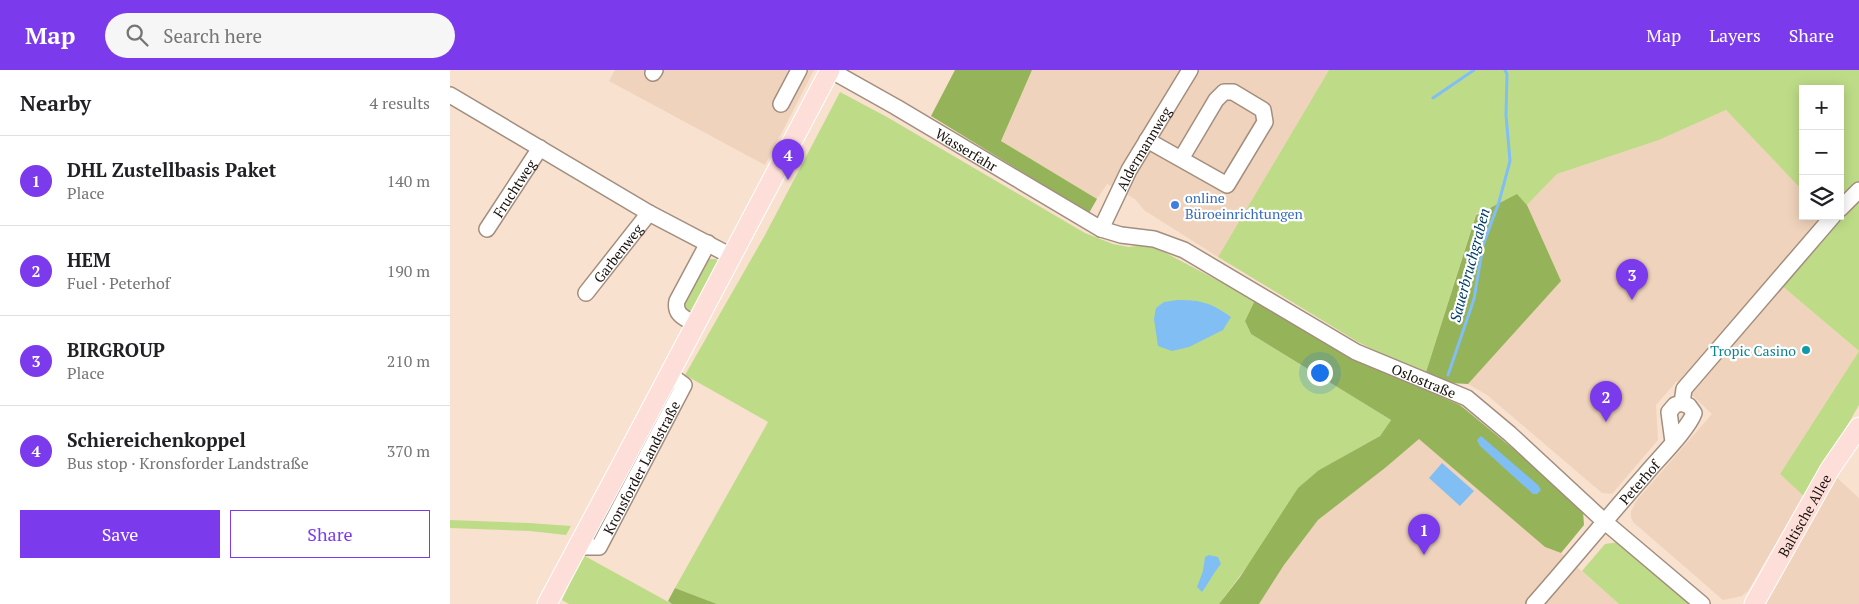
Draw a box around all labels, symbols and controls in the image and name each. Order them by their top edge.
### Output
search box [105,13,455,58]
text: Map [25,19,75,51]
icon: search [123,21,151,49]
text: Search here [163,23,262,48]
text: Map [1646,23,1681,47]
text: Layers [1709,23,1761,47]
text: Share [1789,23,1834,47]
map controls [1799,85,1844,220]
button: + [1799,85,1844,130]
text: Nearby [20,89,91,117]
text: 4 results [370,92,430,114]
street label: Aldermannweg [1111,102,1175,193]
street label: Wasserfahr [932,123,1002,175]
button: − [1799,130,1844,175]
pin: 4 [772,139,804,180]
street label: Fruchtweg [488,155,540,221]
text: DHL Zustellbasis Paket [67,157,276,182]
text: 1 [31,170,41,192]
text: 140 m [387,170,430,192]
button: layers [1799,175,1844,220]
text: Place [67,182,105,204]
place label: online Büroeinrichtungen [1185,188,1304,223]
marker: online Büroeinrichtungen [1169,199,1181,211]
water label: Sauerbruchgraben [1444,206,1494,324]
street label: Garbenweg [589,219,647,286]
text: HEM [67,247,111,272]
pin: 3 [1616,259,1648,300]
text: 2 [31,260,41,282]
text: 190 m [387,260,430,282]
text: Fuel · Peterhof [67,272,170,294]
text: BIRGROUP [67,337,165,362]
place label: Tropic Casino [1710,341,1796,360]
marker: Tropic Casino [1800,344,1812,356]
text: 3 [31,350,41,372]
text: 210 m [387,350,430,372]
street label: Oslostraße [1389,358,1459,402]
your location [1307,360,1333,386]
text: Place [67,362,105,384]
pin: 2 [1590,381,1622,422]
street label: Kronsforder Landstraße [598,397,684,537]
text: Schiereichenkoppel [67,427,246,452]
text: 4 [31,440,41,462]
text: 370 m [387,440,430,462]
text: Bus stop · Kronsforder Landstraße [67,452,309,474]
street label: Peterhof [1614,455,1664,508]
street label: Baltische Allee [1773,470,1835,560]
button: Save [20,510,220,558]
button: Share [230,510,430,558]
pin: 1 [1408,514,1440,555]

